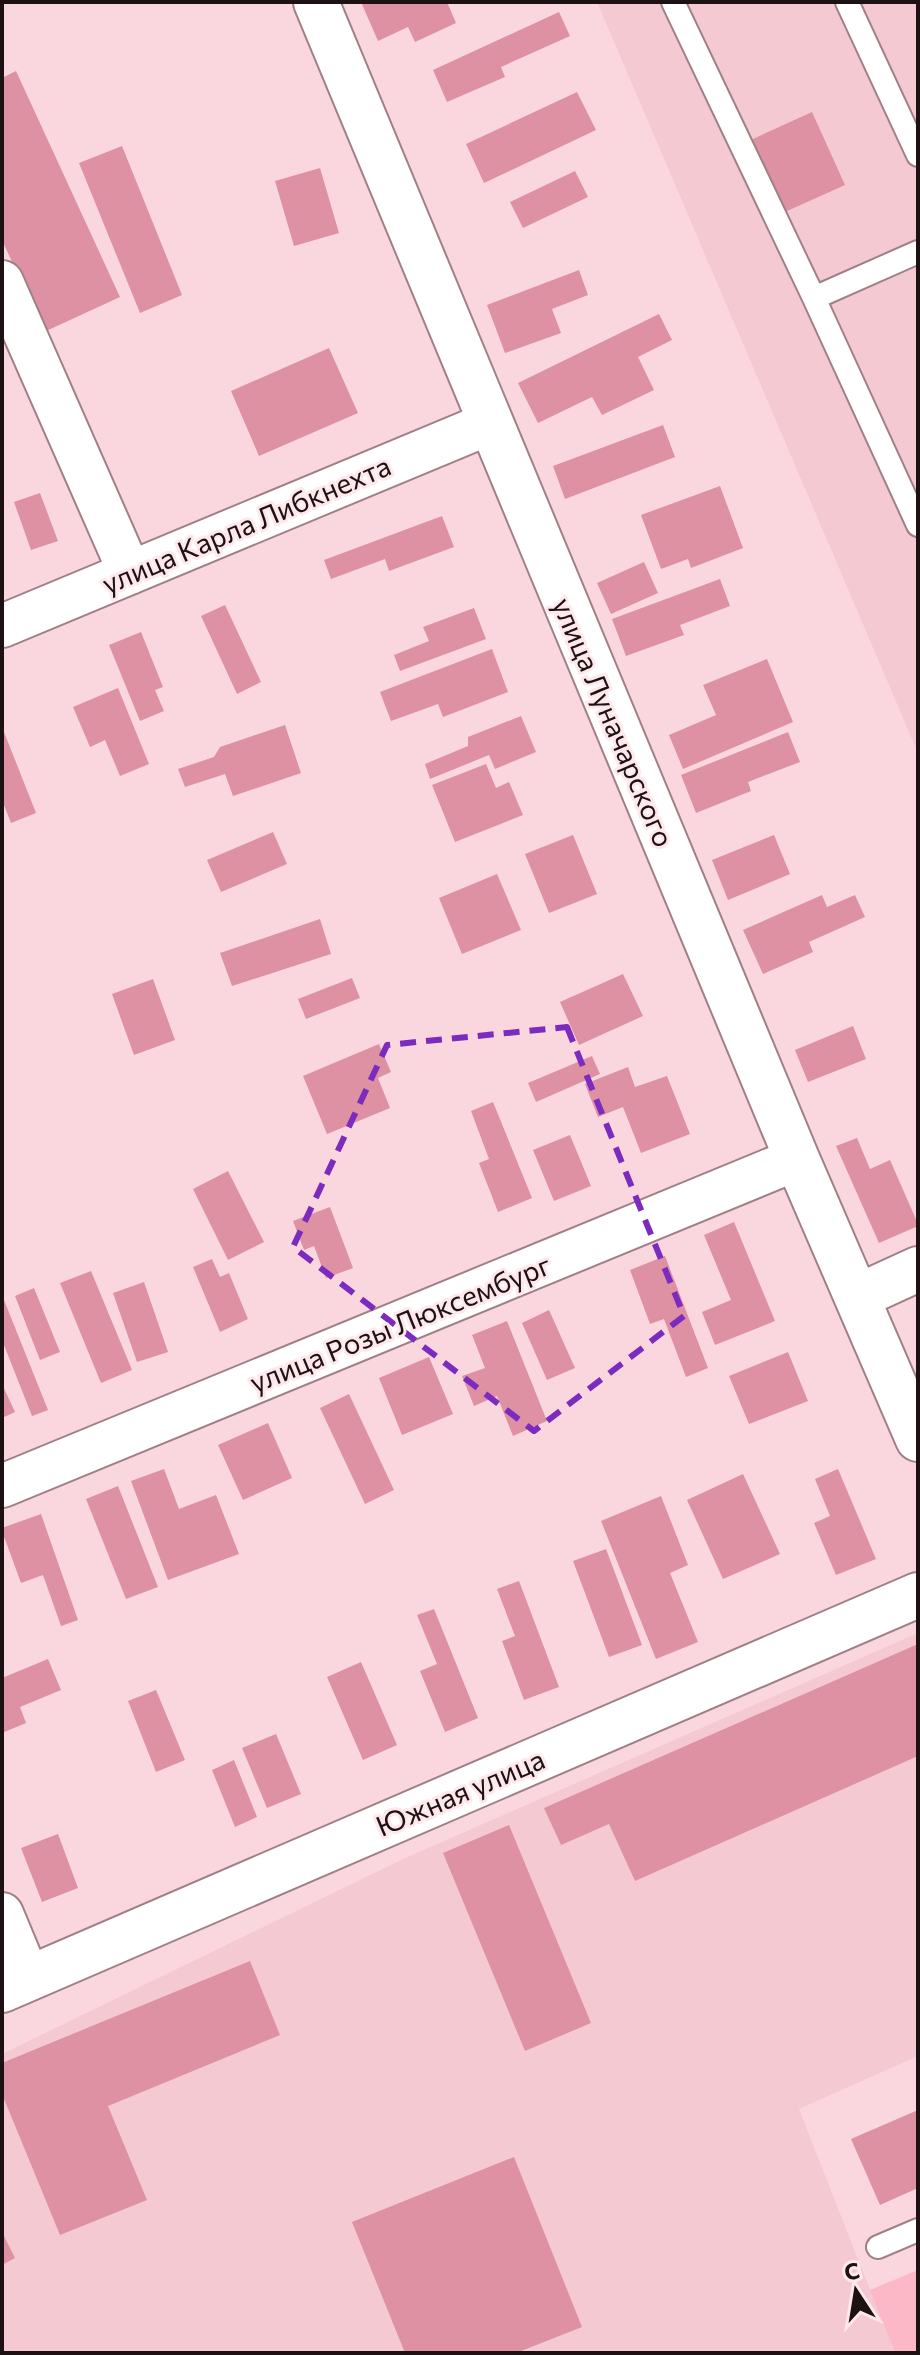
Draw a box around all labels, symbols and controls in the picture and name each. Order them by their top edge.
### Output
street label: улица Карла Либкнехта [97,448,395,600]
street label: улица Луначарского [546,592,682,852]
street label: улица Розы Люксембург [245,1247,555,1399]
street label: Южная улица [371,1741,549,1843]
north arrow [816,2251,896,2331]
text: С [842,2256,862,2286]

